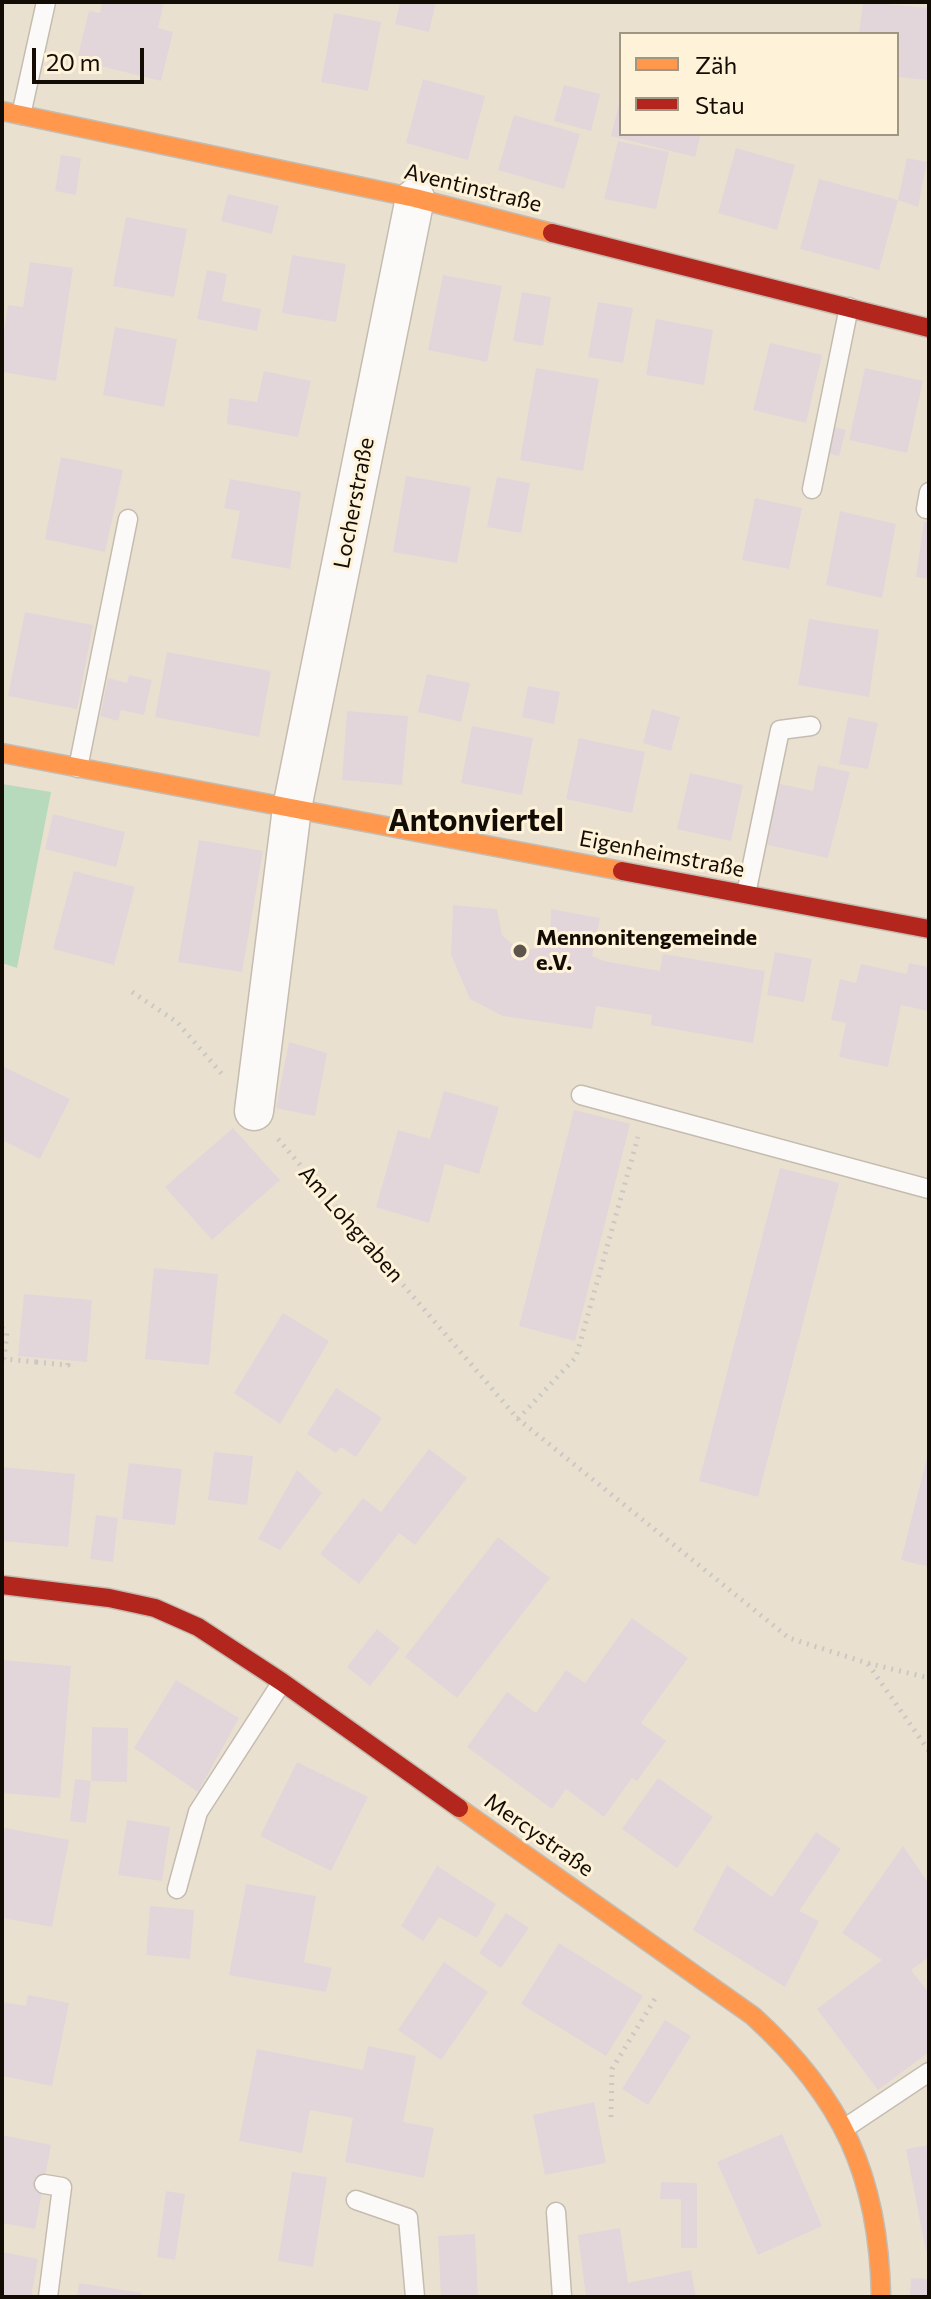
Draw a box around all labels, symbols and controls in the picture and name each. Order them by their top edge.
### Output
scale bar [36,32,148,82]
legend [619,32,899,136]
text: 20 m [46,47,100,76]
text: Zäh [695,50,737,79]
text: Stau [695,90,745,119]
street label: Aventinstraße [402,158,544,218]
street label: Locherstraße [328,435,380,571]
district label: Antonviertel [388,803,564,839]
street label: Eigenheimstraße [577,825,747,883]
place label: Mennonitengemeinde e.V. [536,925,757,976]
marker: Mennonitengemeinde e.V. [511,942,529,960]
street label: Am Lohgraben [293,1160,409,1288]
street label: Mercystraße [479,1788,599,1882]

